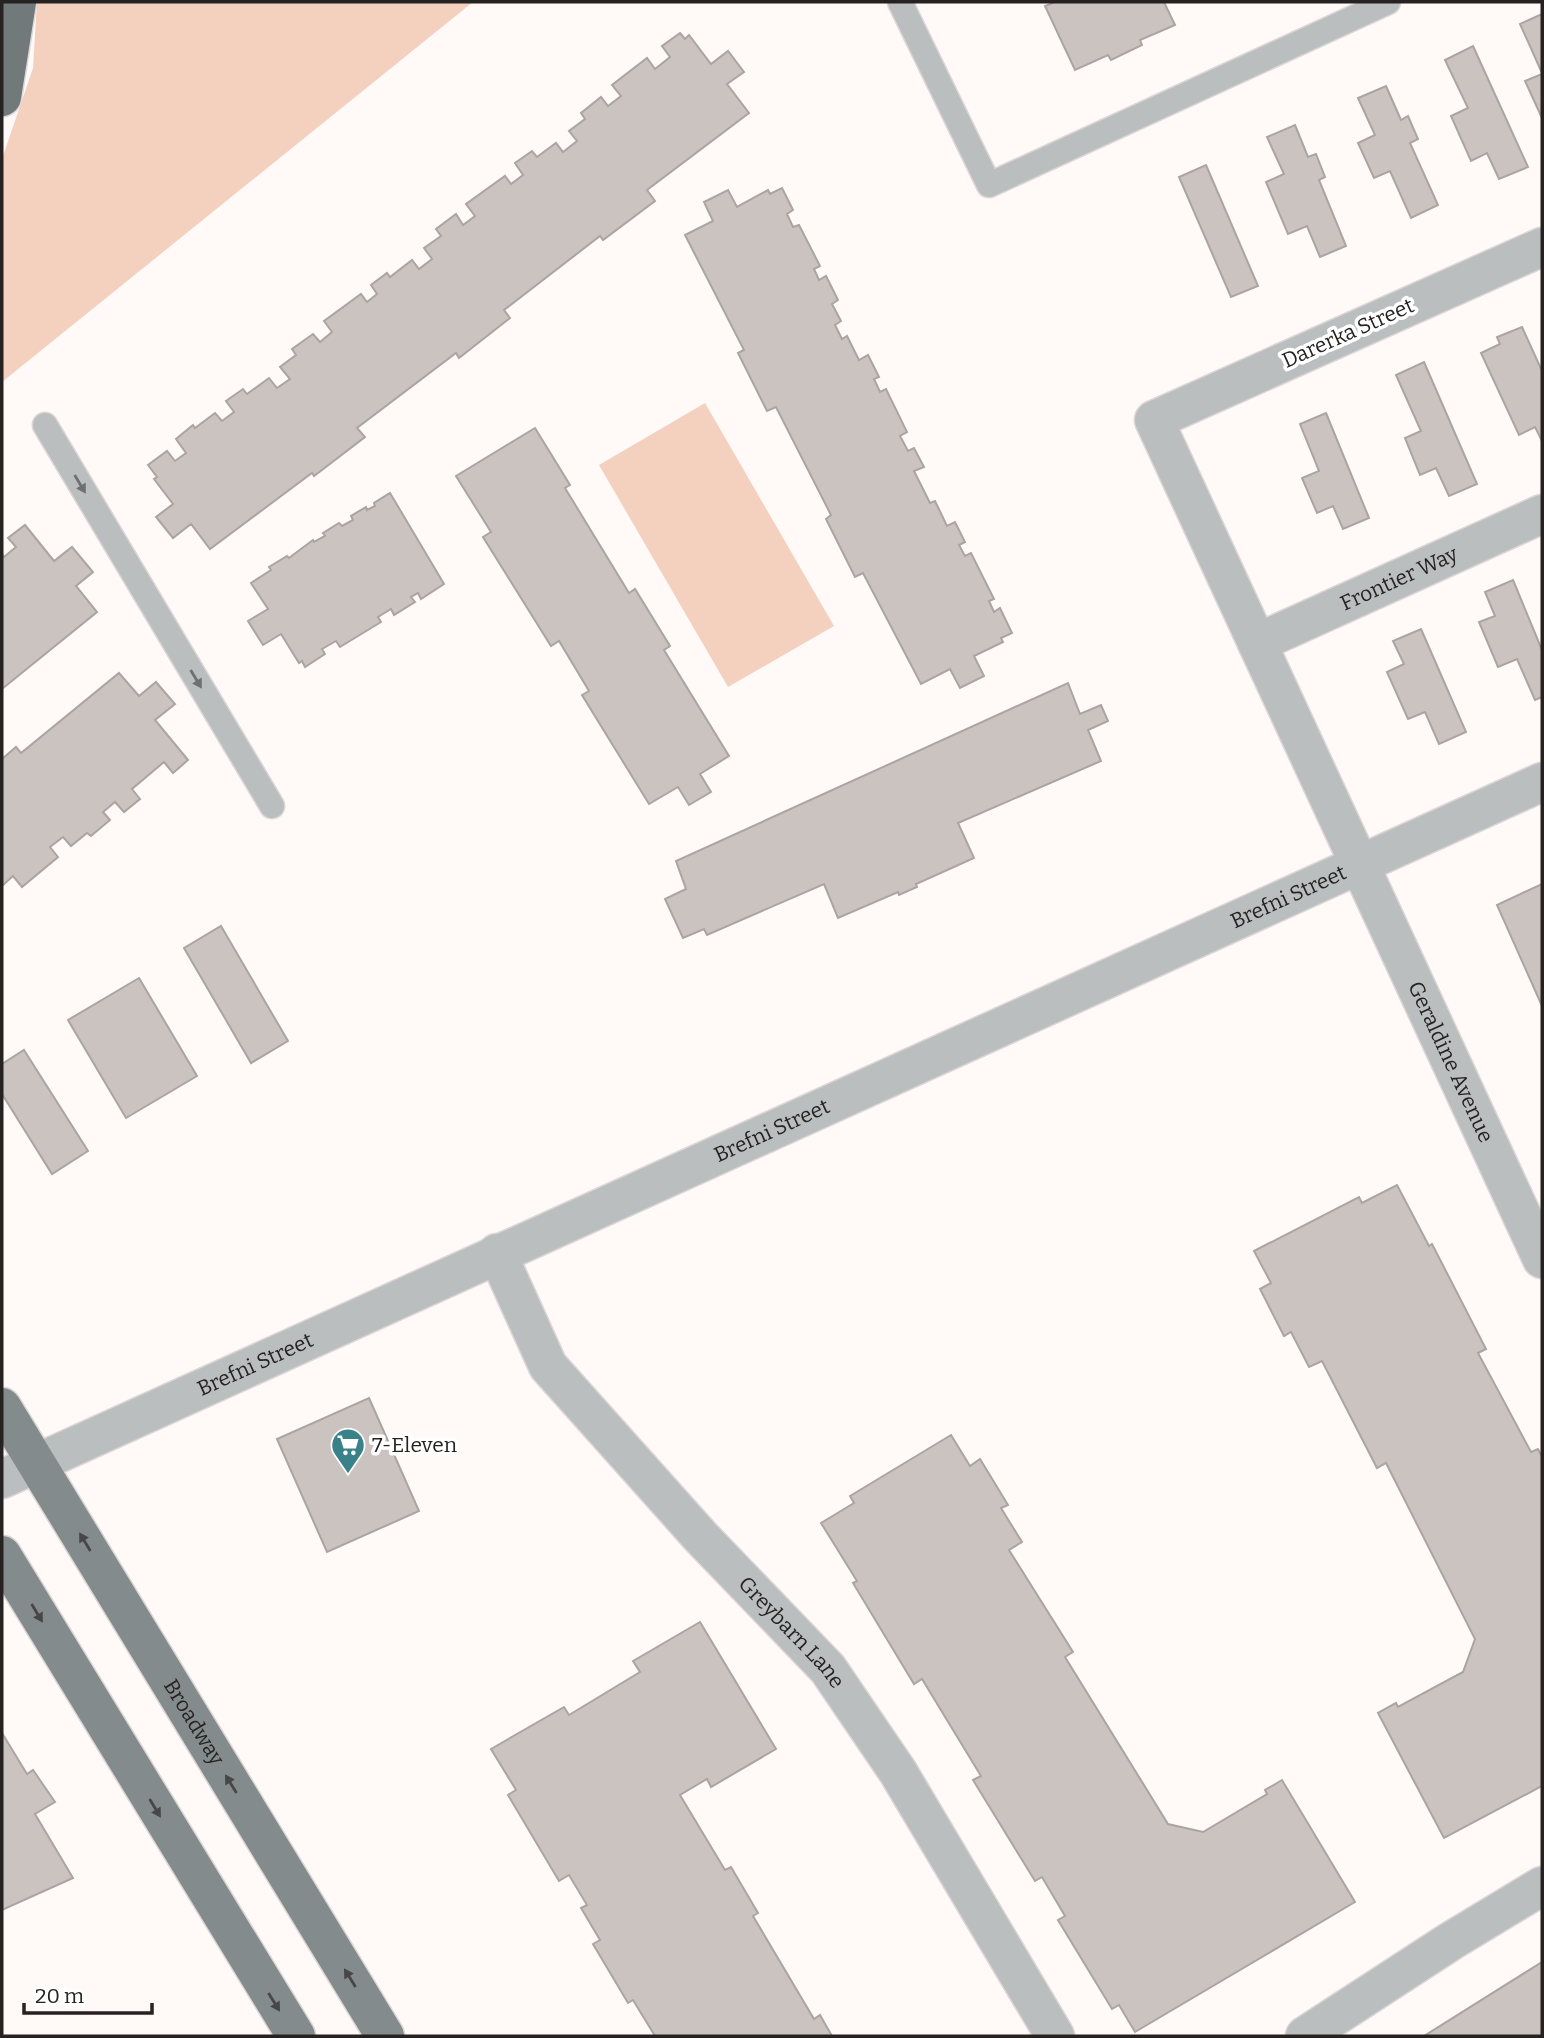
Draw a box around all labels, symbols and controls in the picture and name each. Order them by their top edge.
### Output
street label: Darerka Street [1278,292,1418,374]
one-way arrow [74,474,86,493]
street label: Frontier Way [1336,540,1463,617]
one-way arrow [190,670,203,689]
street label: Brefni Street [1226,859,1351,934]
street label: Geraldine Avenue [1402,977,1499,1147]
street label: Brefni Street [710,1093,834,1168]
street label: Brefni Street [193,1327,318,1402]
supermarket icon: 7-Eleven [329,1426,367,1475]
place label: 7-Eleven [372,1432,457,1458]
one-way arrow [79,1532,91,1551]
street label: Greybarn Lane [733,1571,850,1693]
one-way arrow [31,1604,43,1623]
street label: Broadway [158,1674,230,1771]
one-way arrow [224,1775,237,1794]
one-way arrow [148,1798,161,1818]
one-way arrow [343,1969,356,1988]
scale bar [24,1972,152,2016]
text: 20 m [35,1983,84,2009]
one-way arrow [268,1992,281,2011]

